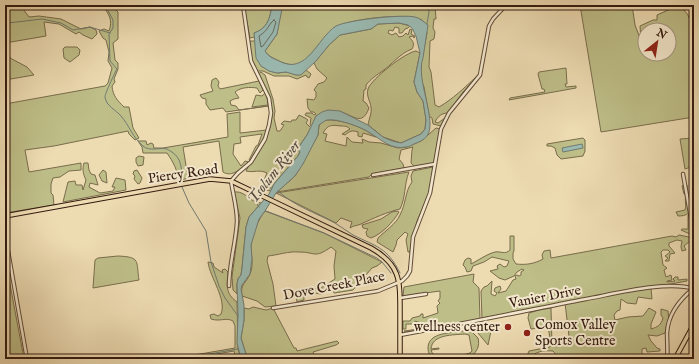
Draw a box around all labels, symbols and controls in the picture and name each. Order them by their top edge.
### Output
north arrow [637,22,677,62]
text: N [653,25,670,43]
water label: Tsolum River [243,136,305,207]
street label: Piercy Road [147,160,220,188]
street label: Dove Creek Place [282,267,387,305]
street label: Vanier Drive [507,281,583,313]
place label: Comox Valley Sports Centre [535,316,616,350]
place label: wellness center [414,318,500,336]
marker: wellness center [503,322,513,332]
marker: Comox Valley Sports Centre [522,328,532,338]

